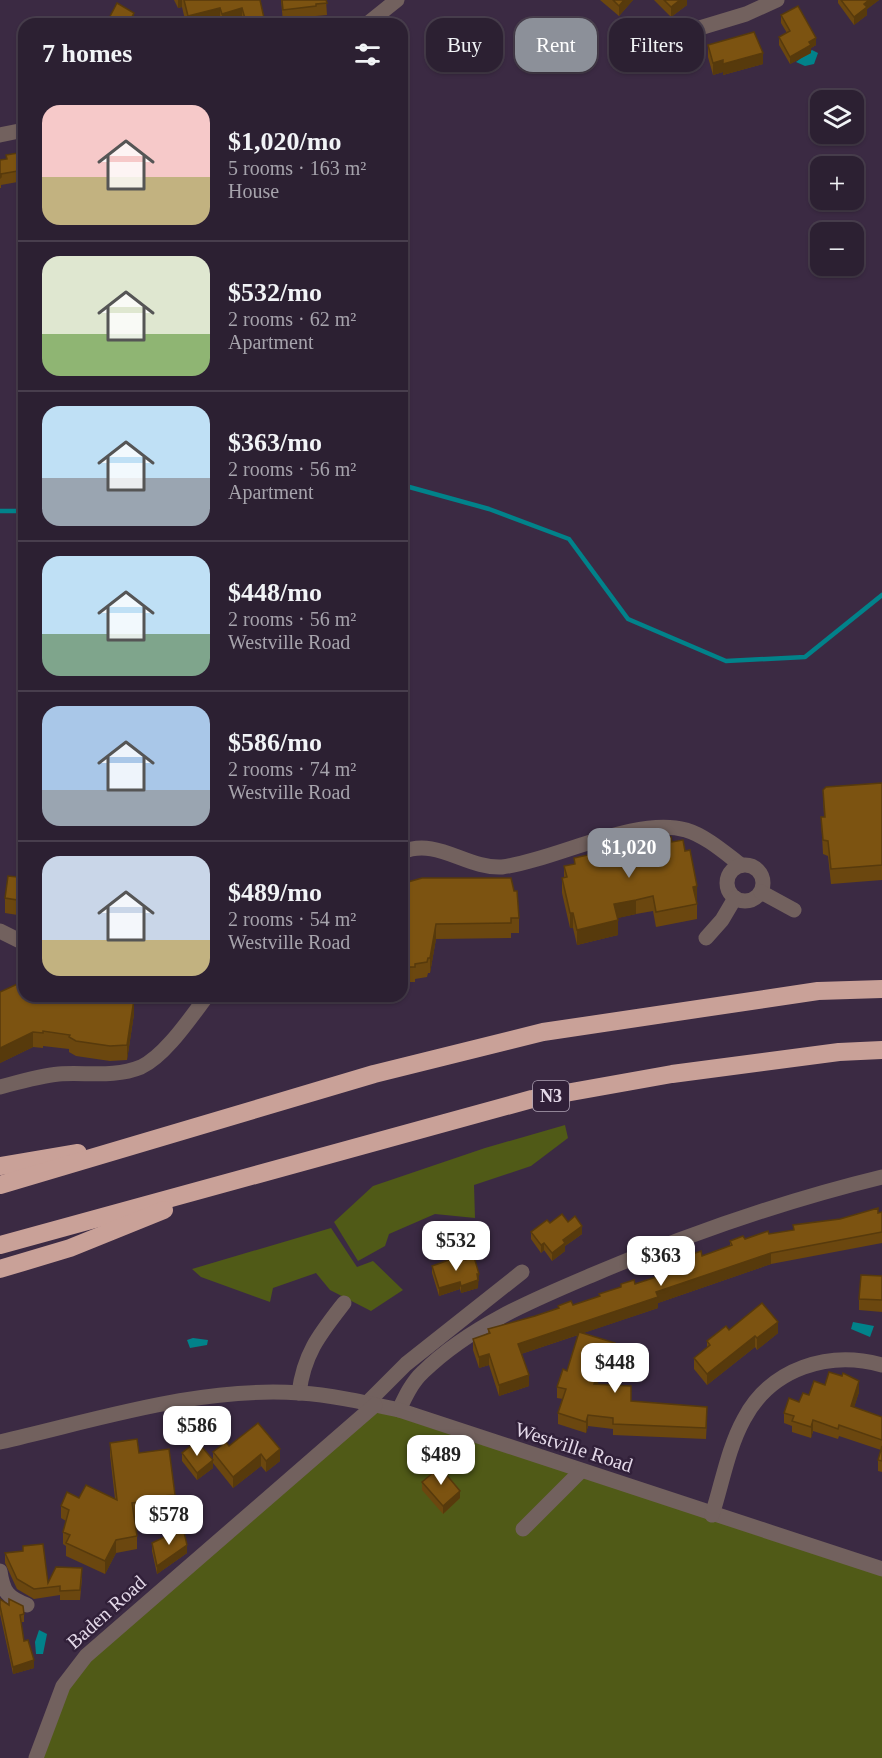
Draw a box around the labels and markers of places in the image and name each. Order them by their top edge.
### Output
pin: $1,020 [580,828,678,879]
pin: $532 [420,1221,492,1272]
pin: $363 [625,1236,697,1287]
pin: $448 [579,1343,651,1394]
pin: $586 [161,1406,233,1457]
pin: $489 [405,1435,477,1486]
pin: $578 [133,1495,205,1546]

